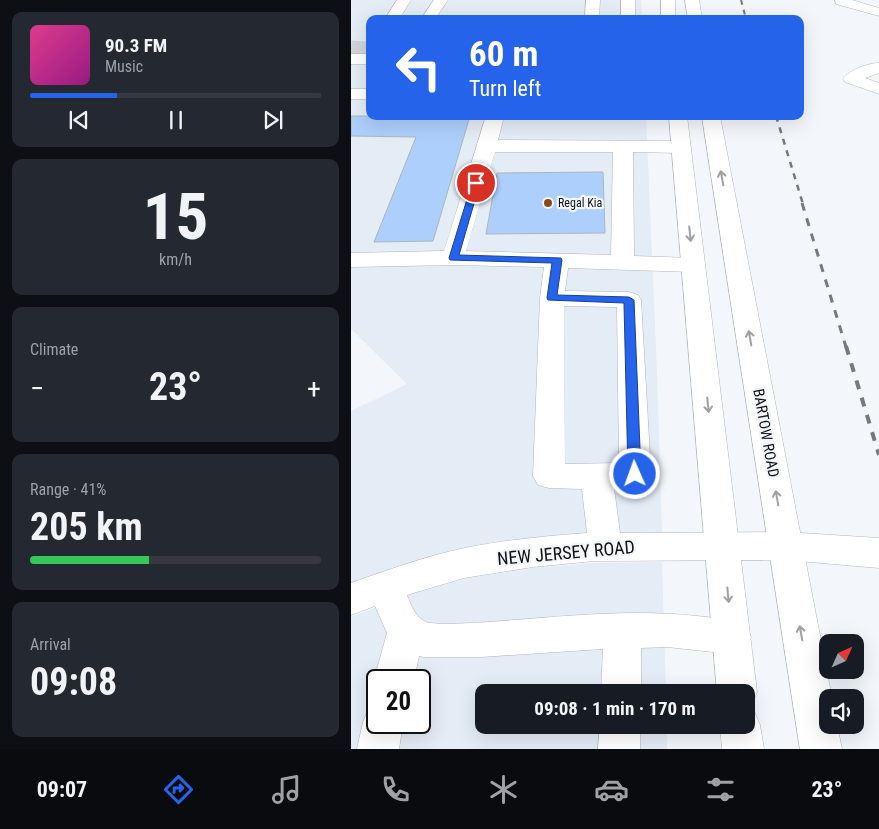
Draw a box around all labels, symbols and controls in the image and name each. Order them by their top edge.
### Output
text: 90.3 FM [105,34,167,57]
text: 60 m [469,34,538,75]
icon: left [386,35,451,100]
text: Music [105,57,143,76]
text: Turn left [469,76,541,101]
icon: previous [65,106,93,134]
icon: pause [162,106,190,134]
icon: next [259,106,287,134]
pin [455,162,497,204]
icon: arrive [462,169,490,197]
one-way arrow [716,170,726,186]
text: 15 [143,179,208,255]
place label: Regal Kia [558,196,602,210]
marker: Regal Kia [542,197,554,209]
one-way arrow [685,226,694,242]
text: km/h [159,250,192,269]
one-way arrow [744,331,754,347]
text: Climate [30,340,78,359]
text: 23° [149,365,202,409]
text: − [30,372,44,405]
text: + [307,372,321,405]
street label: BARTOW ROAD [749,387,783,479]
one-way arrow [703,396,713,412]
position arrow [608,447,660,499]
text: Range · 41% [30,480,106,499]
one-way arrow [772,491,782,507]
text: 205 km [30,505,143,549]
street label: NEW JERSEY ROAD [496,536,636,569]
one-way arrow [723,587,733,603]
one-way arrow [796,625,806,641]
north arrow [819,634,863,679]
map controls [819,634,864,734]
text: Arrival [30,635,71,654]
text: 09:08 [30,660,117,704]
speed limit sign: 20 [366,669,431,734]
button: sound [819,689,864,734]
text: 09:08 · 1 min · 170 m [534,697,696,720]
icon: directions [161,772,196,807]
icon: music [269,772,304,807]
icon: phone [378,772,413,807]
icon: climate [486,772,521,807]
icon: car [594,772,629,807]
icon: filters [703,772,738,807]
text: 09:07 [37,777,87,802]
text: 23° [811,777,842,802]

